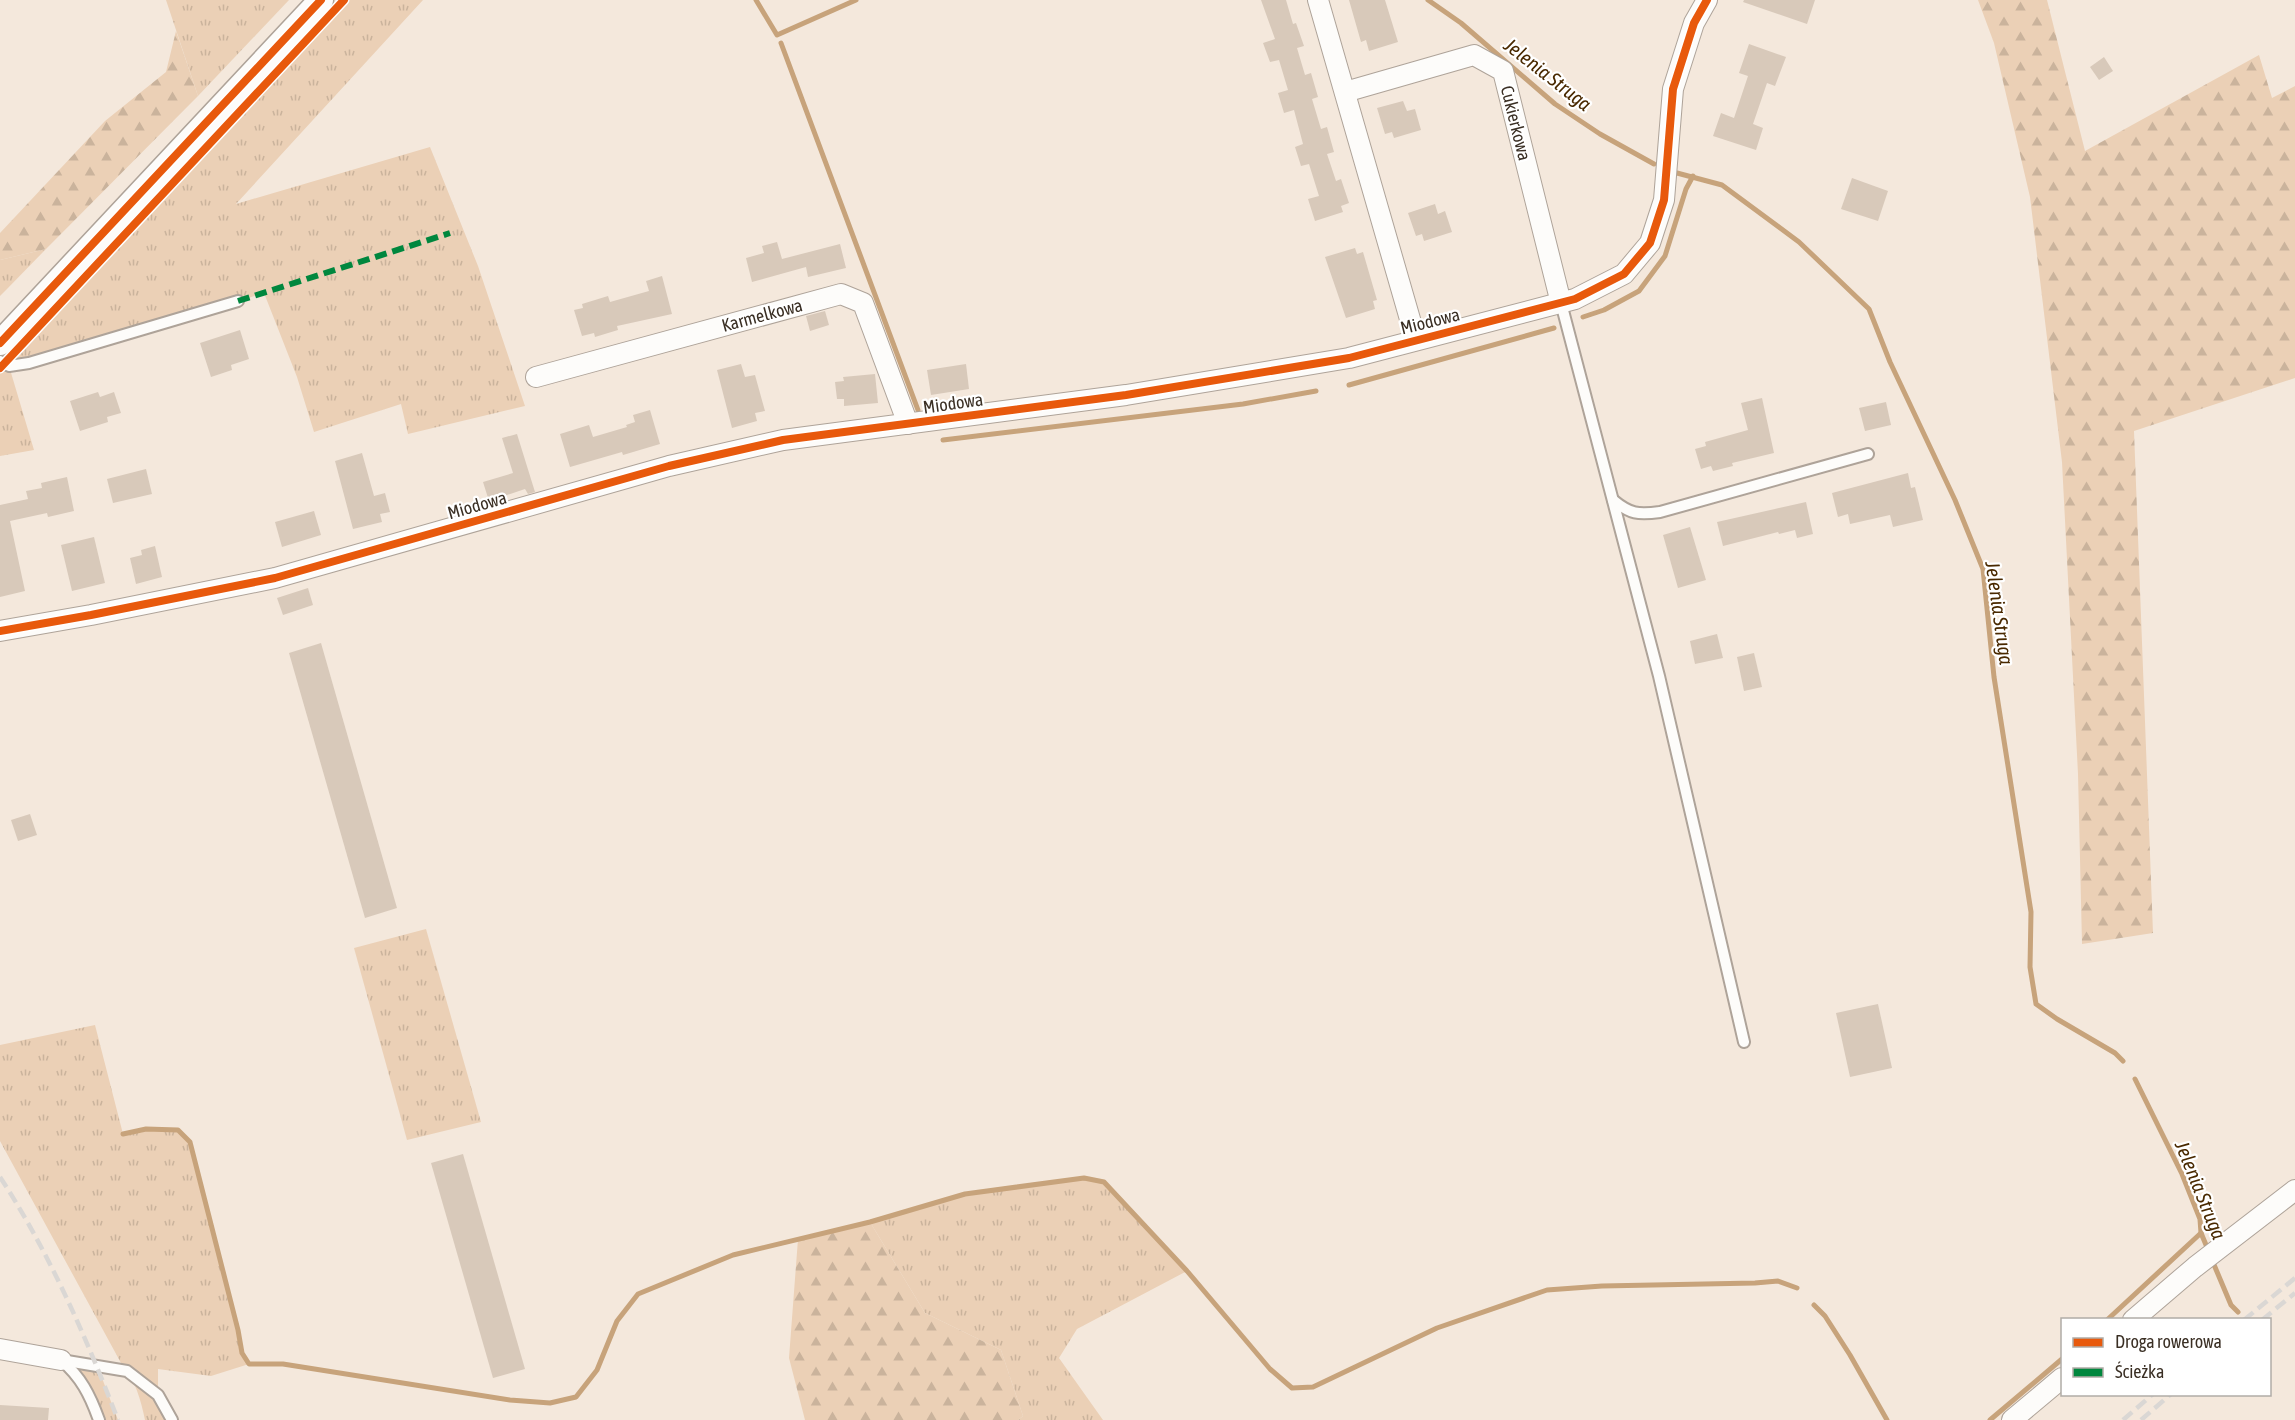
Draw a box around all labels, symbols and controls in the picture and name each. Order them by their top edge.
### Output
water label: Jelenia Struga [1499,32,1596,115]
street label: Cukierkowa [1497,83,1535,163]
street label: Karmelkowa [719,294,805,336]
street label: Miodowa [1398,304,1462,338]
street label: Miodowa [922,388,984,418]
street label: Miodowa [445,487,509,523]
water label: Jelenia Struga [1981,559,2019,666]
water label: Jelenia Struga [2170,1137,2231,1242]
legend [2061,1318,2271,1396]
text: Droga rowerowa [2115,1331,2222,1352]
text: Ścieżka [2115,1361,2164,1382]

